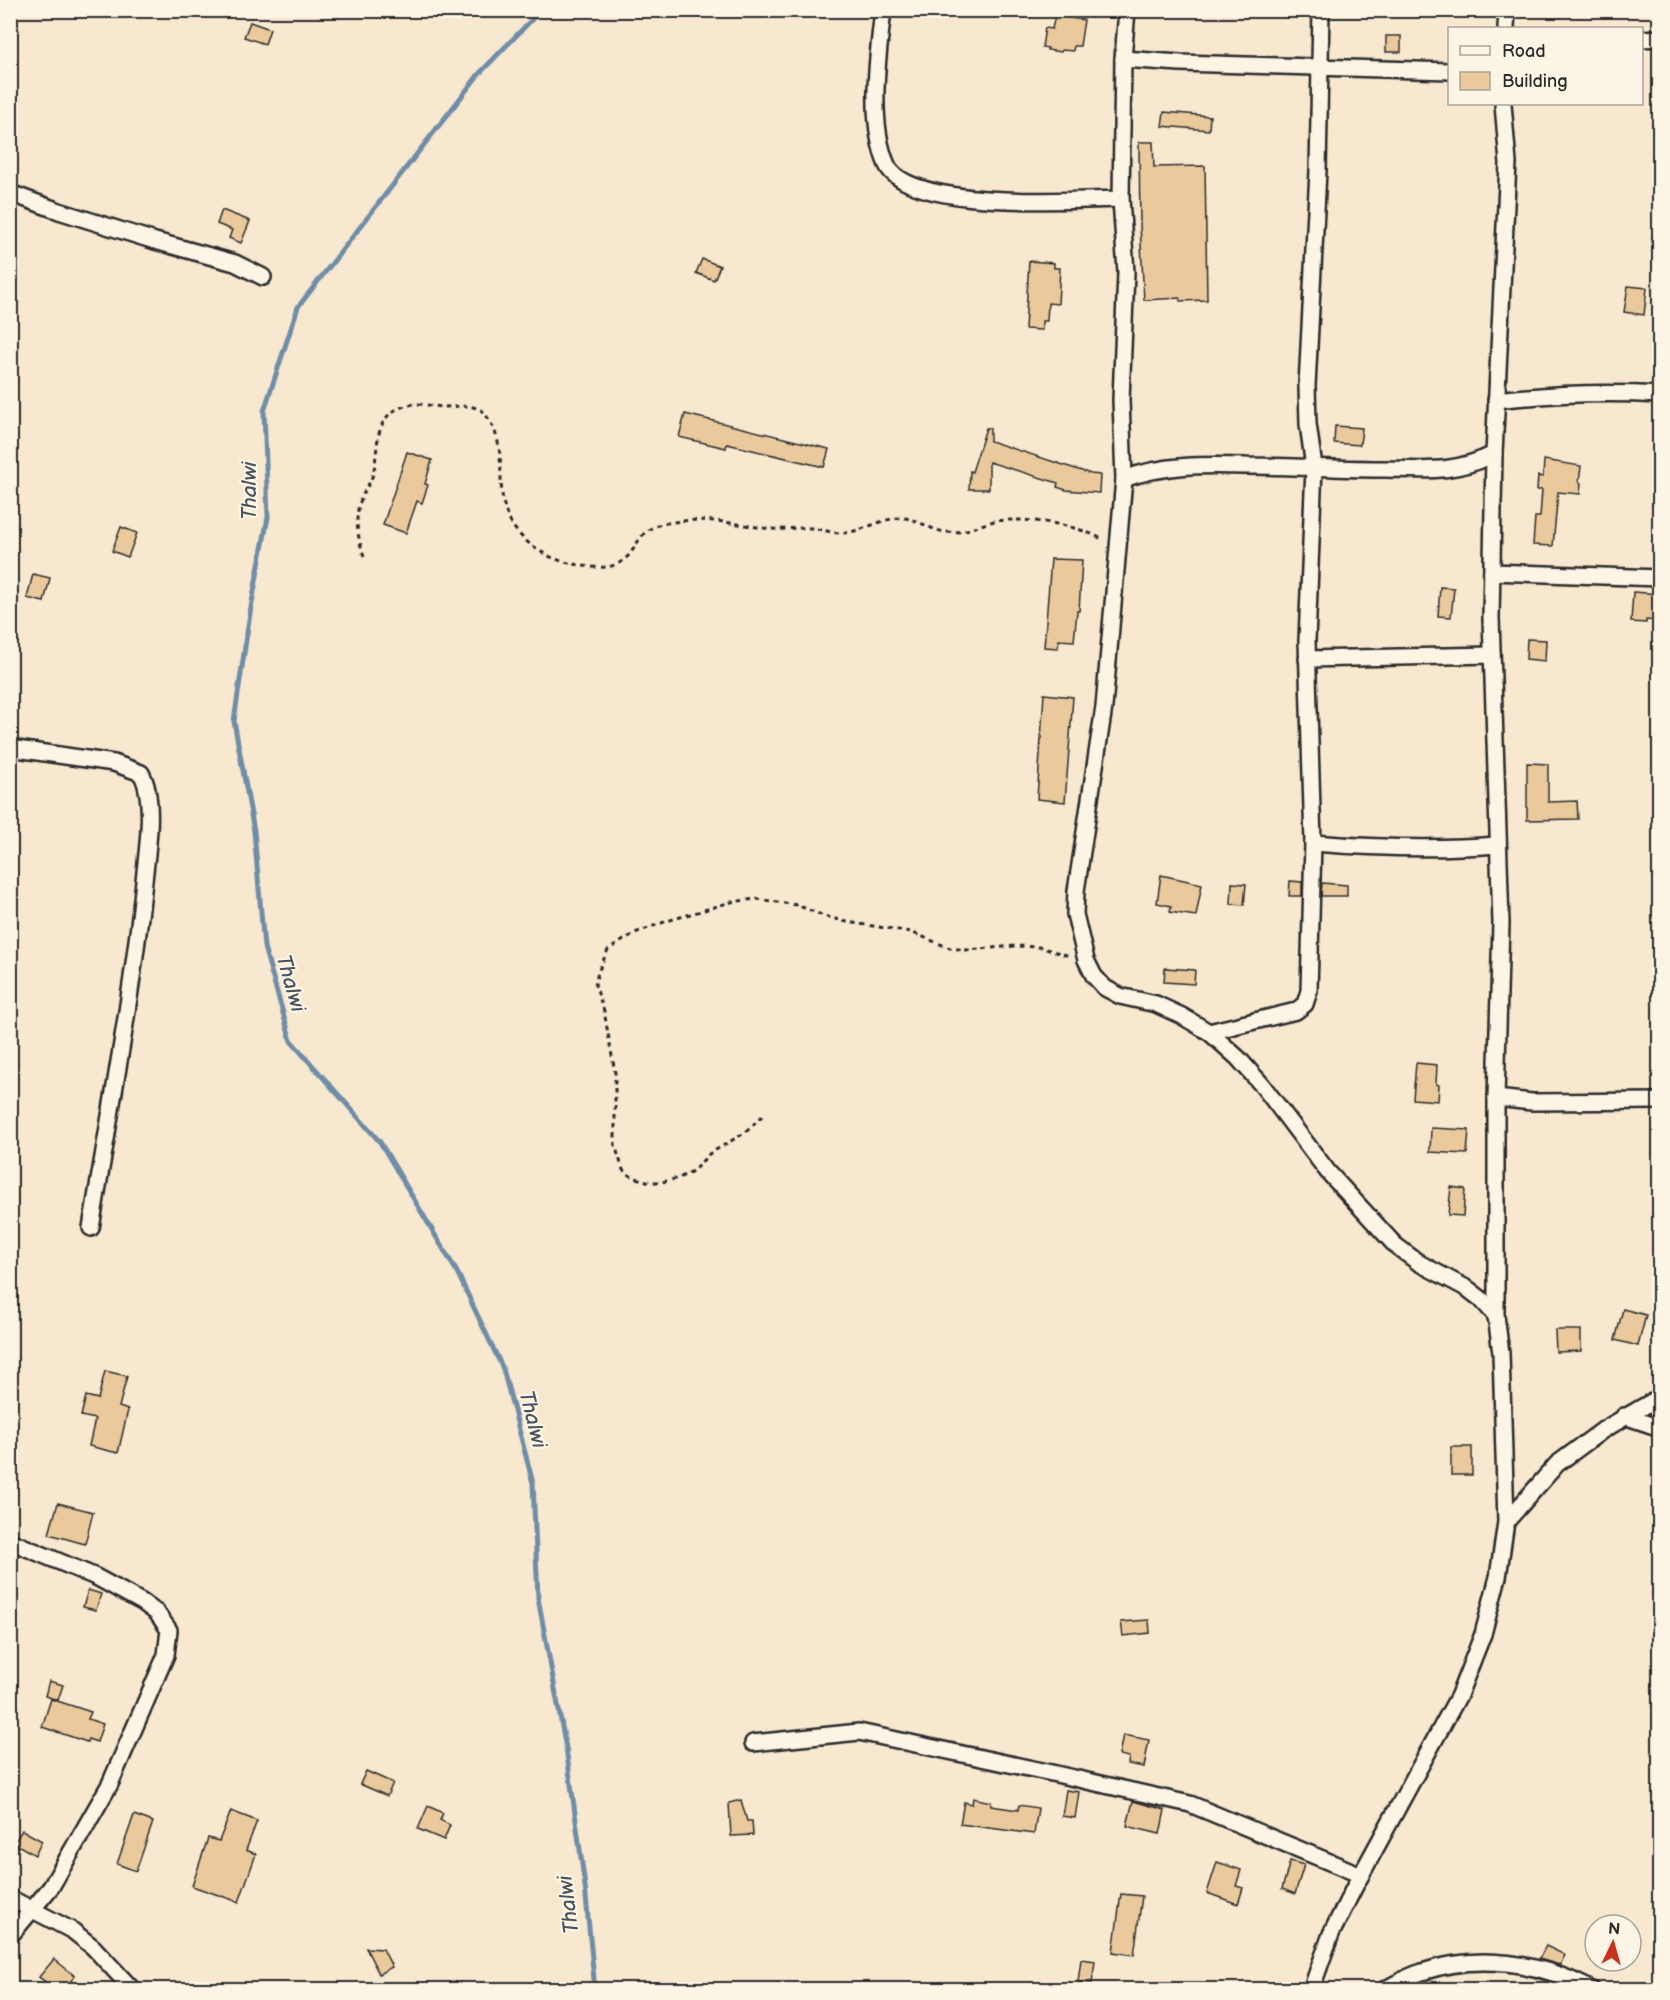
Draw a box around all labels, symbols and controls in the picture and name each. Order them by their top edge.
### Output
legend [1448,27,1643,105]
text: Road [1502,41,1546,62]
text: Building [1502,71,1568,92]
water label: Thalwi [237,461,262,520]
water label: Thalwi [270,952,311,1016]
water label: Thalwi [513,1388,552,1452]
water label: Thalwi [552,1873,584,1935]
north arrow [1583,1913,1643,1973]
text: N [1607,1920,1621,1940]

